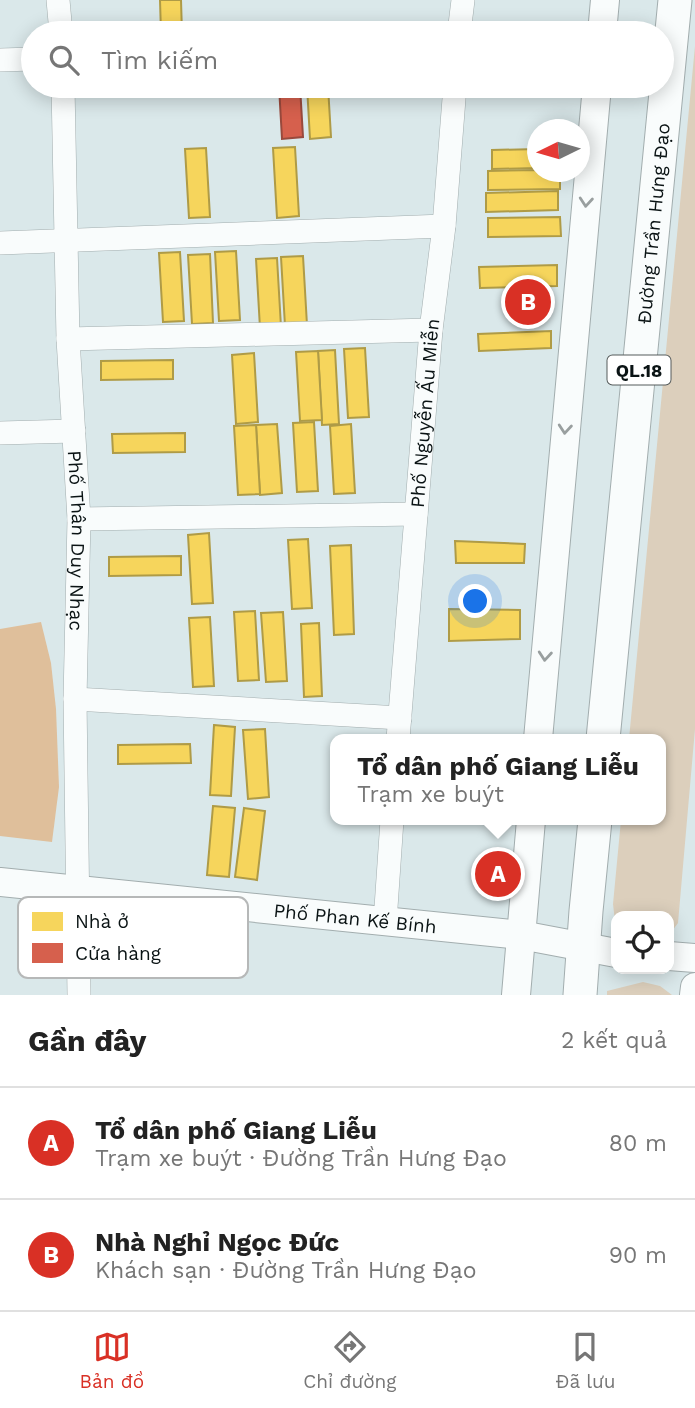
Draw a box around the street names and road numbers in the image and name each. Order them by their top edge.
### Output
street label: Đường Trần Hưng Đạo [632,122,674,325]
street label: Phố Nguyễn Ấu Miễn [405,317,444,509]
road number: QL.18 [608,356,670,384]
street label: Phố Thân Duy Nhạc [63,450,91,631]
street label: Phố Phan Kế Bính [273,898,438,938]

